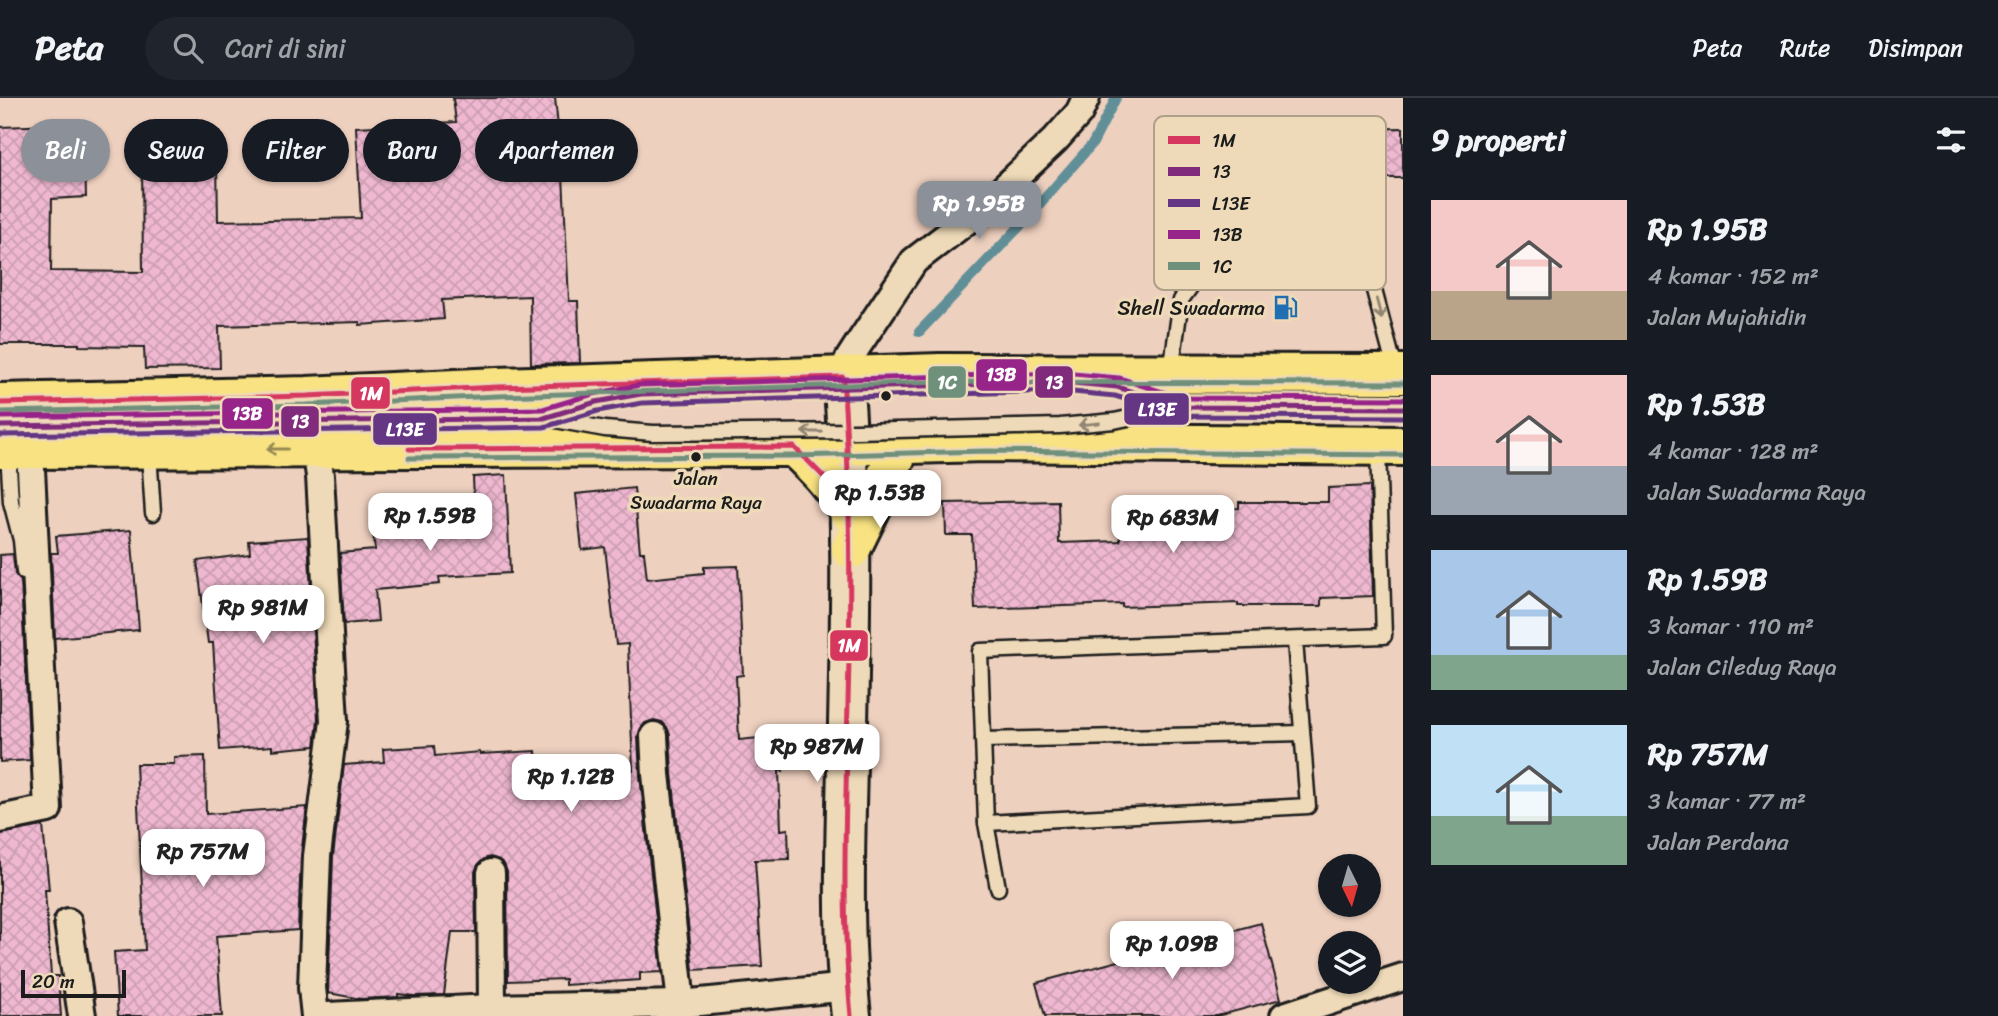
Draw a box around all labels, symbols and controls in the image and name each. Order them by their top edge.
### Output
search box [145,17,635,80]
text: Peta [35,19,103,77]
text: Cari di sini [225,25,346,71]
text: Peta [1693,27,1742,69]
text: Rute [1780,27,1830,69]
text: Disimpan [1868,27,1963,69]
icon: search [169,29,207,67]
text: 9 properti [1431,113,1566,167]
legend [1154,116,1386,290]
chip: Beli [21,119,110,182]
chip: Sewa [124,119,228,182]
chip: Filter [242,119,349,182]
chip: Baru [363,119,461,182]
chip: Apartemen [475,119,638,182]
icon: filters [1932,121,1970,159]
text: 1M [1212,124,1236,157]
text: 13 [1212,155,1231,188]
pin: Rp 1.95B [907,181,1051,241]
text: Rp 1.95B [933,183,1025,224]
text: L13E [1212,187,1251,220]
text: Rp 1.95B [1648,202,1767,256]
text: 13B [1212,218,1243,251]
icon: home [1487,228,1571,312]
text: 1C [1212,250,1232,283]
text: 4 kamar · 152 m² [1648,256,1819,297]
place label: Shell Swadarma [1117,289,1265,327]
fuel station icon: Shell Swadarma [1271,294,1299,322]
one-way arrow [1373,297,1386,320]
text: Jalan Mujahidin [1648,297,1806,338]
line badge: 13B [975,358,1028,392]
text: 13B [986,358,1016,391]
line badge: 1C [927,365,967,399]
line badge: 13 [1034,365,1074,399]
text: 1C [937,366,958,399]
text: 13 [1045,366,1064,399]
line badge: 1M [350,376,391,410]
text: 1M [359,377,383,410]
text: Rp 1.53B [1648,377,1766,431]
unlabelled marker [879,389,893,403]
line badge: L13E [1123,392,1190,426]
text: L13E [1138,393,1177,426]
line badge: 13B [221,397,274,430]
text: 13B [232,397,262,430]
icon: home [1487,403,1571,487]
line badge: 13 [280,405,320,438]
text: 13 [291,405,310,438]
line badge: L13E [372,412,438,446]
text: L13E [386,413,425,446]
one-way arrow [1078,417,1100,430]
one-way arrow [801,425,824,439]
text: 4 kamar · 128 m² [1648,431,1819,472]
one-way arrow [266,442,289,456]
marker: Jalan Swadarma Raya [689,450,703,464]
place label: Jalan Swadarma Raya [630,462,762,519]
pin: Rp 1.53B [808,470,952,530]
text: Rp 1.53B [835,472,925,513]
text: Jalan Swadarma Raya [1648,472,1866,513]
pin: Rp 1.59B [358,494,502,553]
text: Rp 1.59B [384,495,476,536]
pin: Rp 683M [1108,496,1238,555]
text: Rp 683M [1127,497,1219,538]
text: Rp 1.59B [1648,552,1767,606]
icon: home [1487,578,1571,662]
pin: Rp 981M [198,586,328,645]
text: Rp 981M [218,587,308,628]
text: 3 kamar · 110 m² [1648,606,1814,647]
line badge: 1M [829,629,869,662]
text: 1M [837,629,861,662]
text: Jalan Ciledug Raya [1648,647,1837,688]
pin: Rp 987M [752,724,882,784]
text: Rp 987M [771,726,863,767]
text: Rp 757M [1648,727,1768,781]
icon: home [1487,753,1571,837]
pin: Rp 1.12B [499,754,643,814]
text: Rp 1.12B [528,756,614,797]
text: 3 kamar · 77 m² [1648,781,1806,822]
text: Jalan Perdana [1648,822,1788,863]
pin: Rp 757M [138,830,268,889]
text: Rp 757M [157,831,249,872]
north arrow [1318,854,1381,917]
map controls [1318,854,1381,994]
pin: Rp 1.09B [1100,922,1244,981]
text: Rp 1.09B [1126,923,1218,964]
button: layers [1318,931,1381,994]
text: 20 m [32,965,75,998]
scale bar [21,967,126,999]

